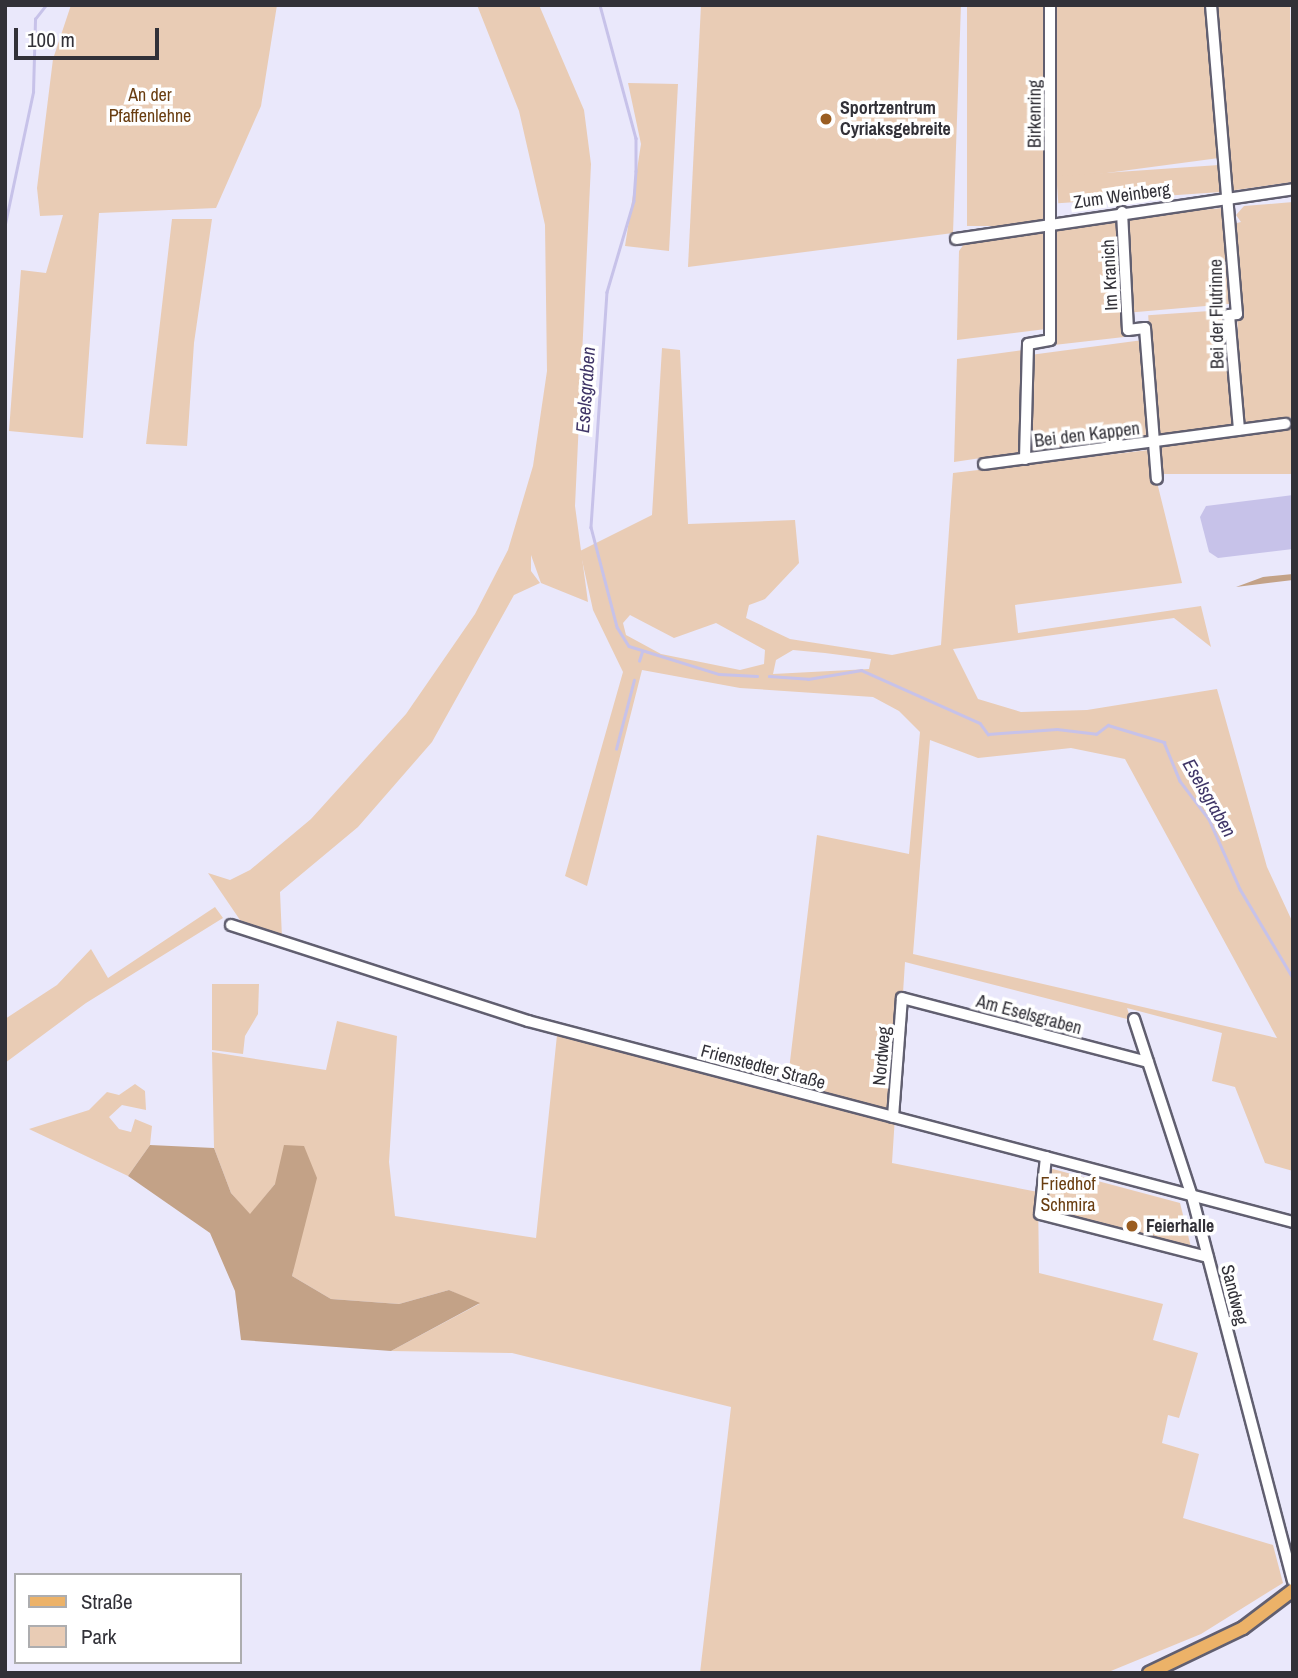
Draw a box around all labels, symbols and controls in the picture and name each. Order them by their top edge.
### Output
scale bar [18,14,163,58]
text: 100 m [27,25,75,54]
street label: Birkenring [1024,80,1046,148]
park label: An der Pfaffenlehne [109,85,191,128]
place label: Sportzentrum Cyriaksgebreite [840,98,951,140]
marker: Sportzentrum Cyriaksgebreite [818,111,834,127]
street label: Zum Weinberg [1072,179,1172,213]
street label: Im Kranich [1097,239,1123,311]
street label: Bei der Flutrinne [1205,259,1229,369]
water label: Eselsgraben [572,346,600,434]
street label: Bei den Kappen [1033,418,1141,452]
water label: Eselsgraben [1177,755,1241,841]
street label: Am Eselsgraben [974,991,1084,1039]
street label: Nordweg [869,1026,895,1086]
street label: Frienstedter Straße [698,1040,828,1094]
park label: Friedhof Schmira [1041,1174,1095,1216]
place label: Feierhalle [1146,1215,1214,1237]
marker: Feierhalle [1124,1218,1140,1234]
street label: Sandweg [1216,1263,1252,1327]
legend [14,1573,242,1664]
text: Straße [81,1587,133,1616]
text: Park [81,1622,116,1651]

